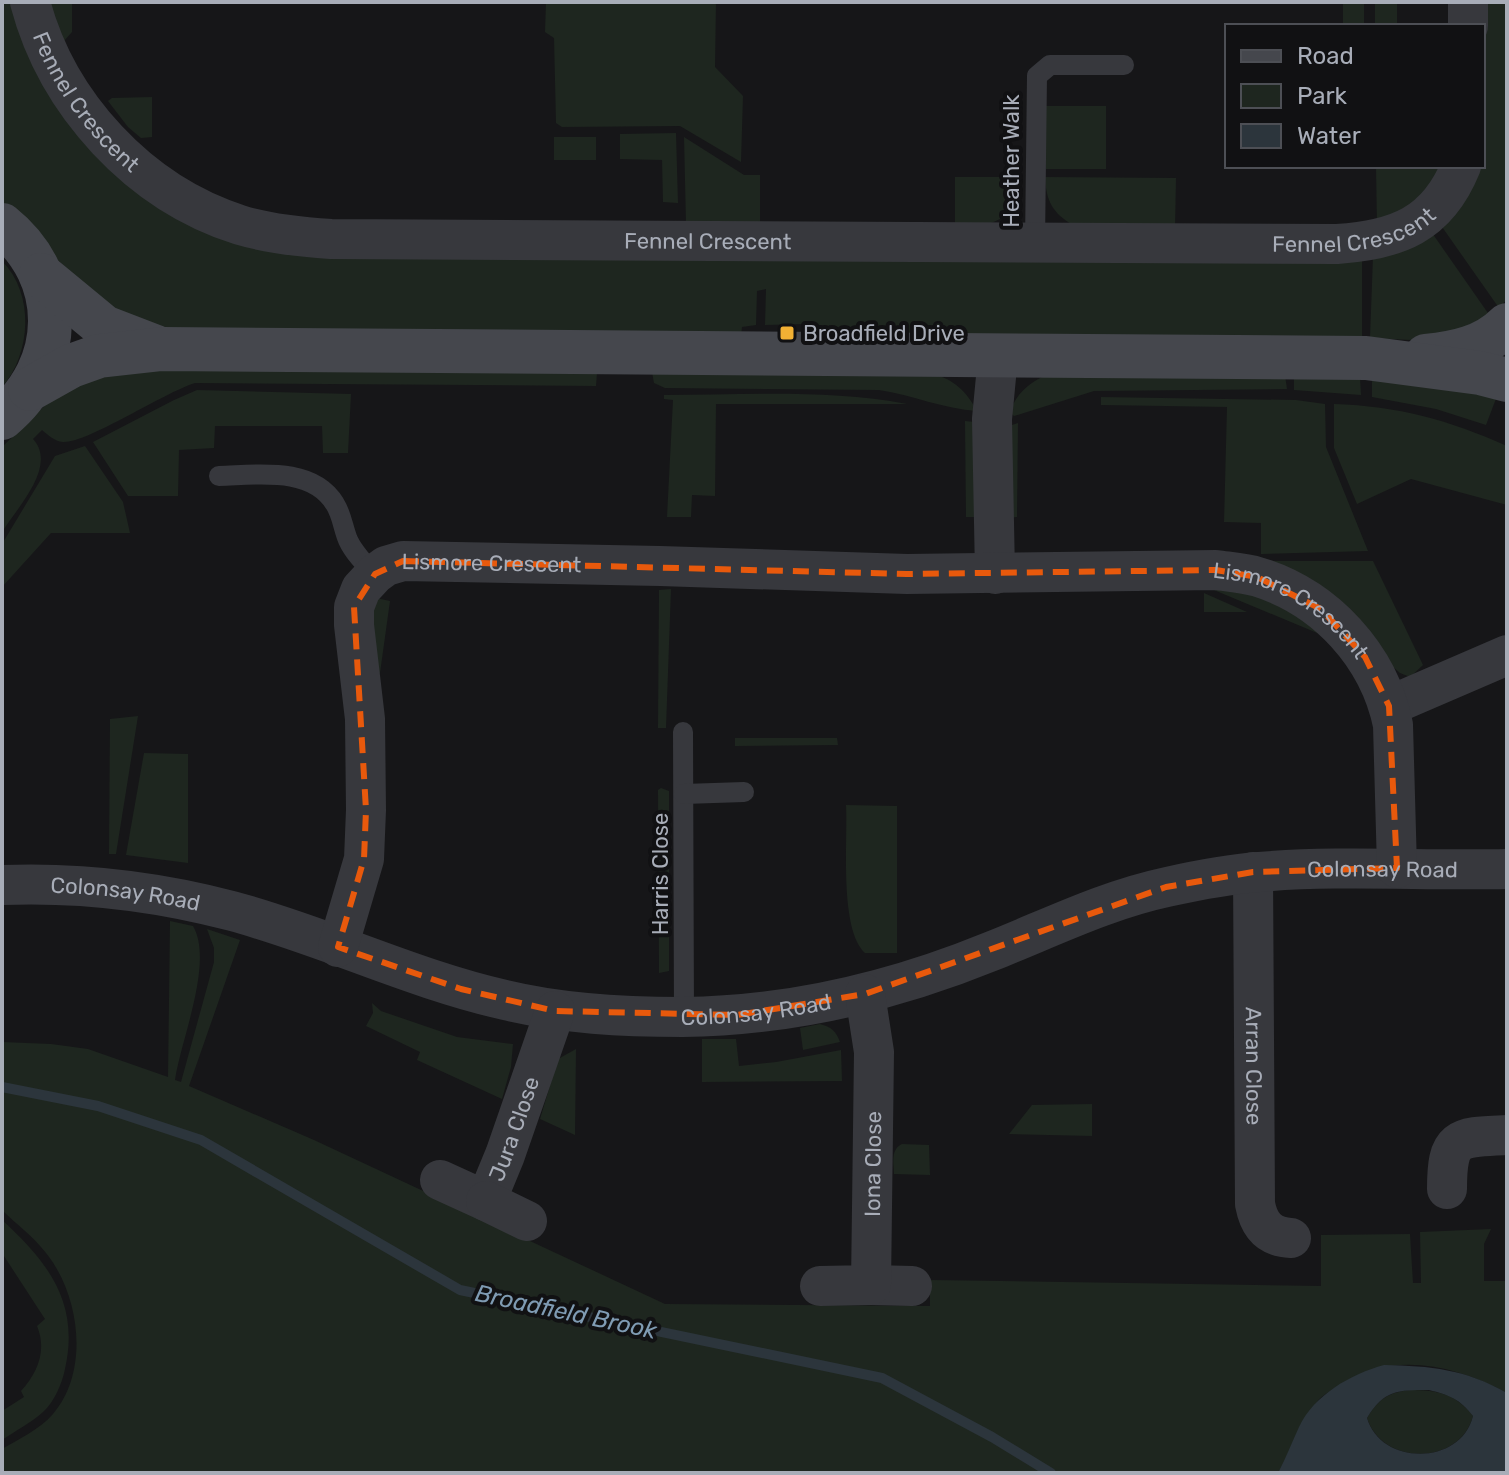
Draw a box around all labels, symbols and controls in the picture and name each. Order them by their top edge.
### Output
legend [1225,24,1485,168]
street label: Fennel Crescent [27,28,145,178]
text: Road [1297,42,1354,70]
text: Park [1297,82,1348,110]
street label: Heather Walk [998,94,1025,228]
text: Water [1297,122,1361,150]
street label: Fennel Crescent [1272,201,1441,258]
street label: Fennel Crescent [624,227,792,255]
place label: Broadfield Drive [803,320,965,347]
marker: Broadfield Drive [778,324,796,342]
street label: Lismore Crescent [401,547,582,578]
street label: Lismore Crescent [1212,556,1375,664]
street label: Harris Close [647,813,674,935]
street label: Colonsay Road [1307,855,1458,883]
street label: Colonsay Road [50,871,203,916]
street label: Colonsay Road [680,988,833,1031]
street label: Arran Close [1240,1007,1268,1125]
street label: Jura Close [482,1073,545,1185]
street label: Iona Close [858,1111,887,1217]
water label: Broadfield Brook [473,1279,660,1345]

